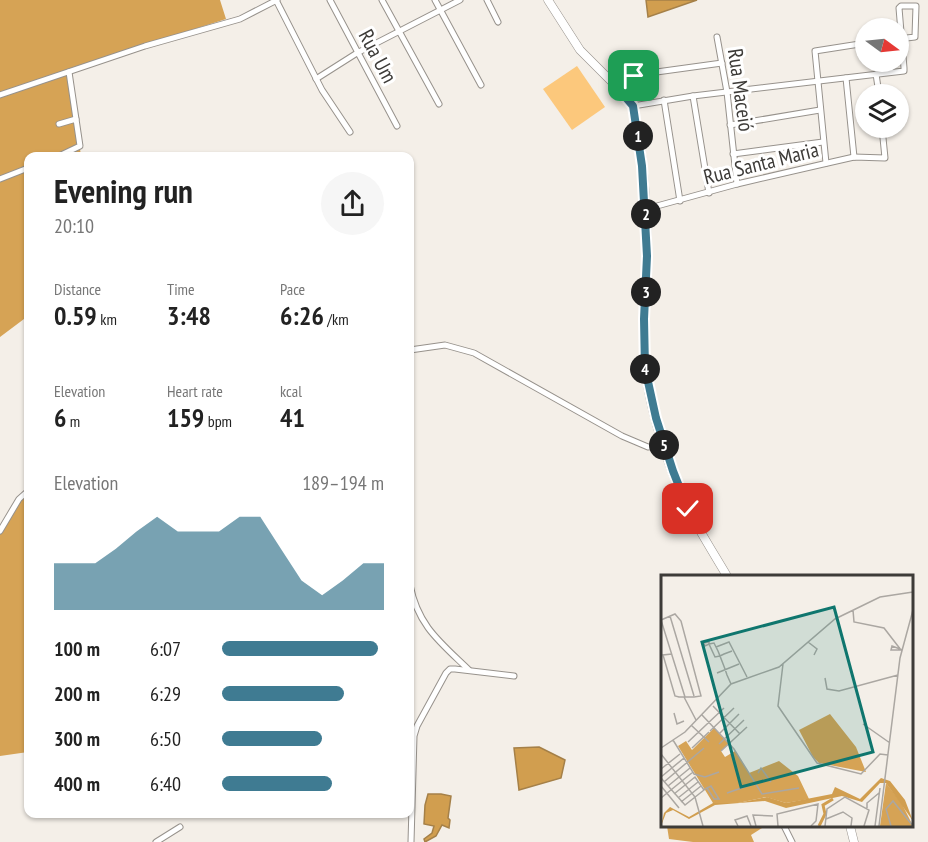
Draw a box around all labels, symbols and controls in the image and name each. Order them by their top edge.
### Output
north arrow [855,18,909,72]
map controls [855,18,909,138]
street label: Rua Um [353,25,403,87]
street label: Rua Maceió [722,47,760,133]
pin [608,50,659,101]
icon: arrive [617,59,650,92]
button: layers [855,84,909,138]
pin: 1 [623,121,653,151]
text: 1 [634,126,642,146]
street label: Rua Santa Maria [701,136,821,190]
text: Evening run [54,169,193,212]
button: share [321,172,384,235]
pin: 2 [631,199,661,229]
text: 2 [642,204,650,224]
text: 20:10 [54,213,94,239]
pin: 3 [631,277,661,307]
text: Distance [54,279,101,299]
text: Time [167,279,195,299]
text: Pace [280,279,305,299]
text: 3 [642,282,650,302]
text: 0.59 [54,299,97,332]
text: 3:48 [167,299,211,332]
text: 6:26 [280,299,324,332]
text: km [97,309,117,329]
text: /km [324,309,349,329]
pin: 4 [630,354,660,384]
text: 4 [641,359,649,379]
text: Elevation [54,381,105,401]
text: Heart rate [167,381,223,401]
text: kcal [280,381,302,401]
text: 6 [54,401,66,434]
text: 159 [167,401,204,434]
text: 41 [280,401,305,434]
text: m [66,411,80,431]
text: bpm [204,411,232,431]
pin: 5 [649,430,679,460]
text: 5 [660,435,668,455]
text: Elevation [54,470,118,496]
text: 189–194 m [302,470,384,496]
pin [662,483,713,534]
icon: check [671,492,704,525]
inset map [661,575,913,827]
text: 100 m [54,636,100,662]
text: 6:07 [150,636,181,662]
text: 200 m [54,681,100,707]
text: 6:29 [150,681,181,707]
text: 300 m [54,726,100,752]
text: 6:50 [150,726,181,752]
text: 400 m [54,771,100,797]
text: 6:40 [150,771,181,797]

